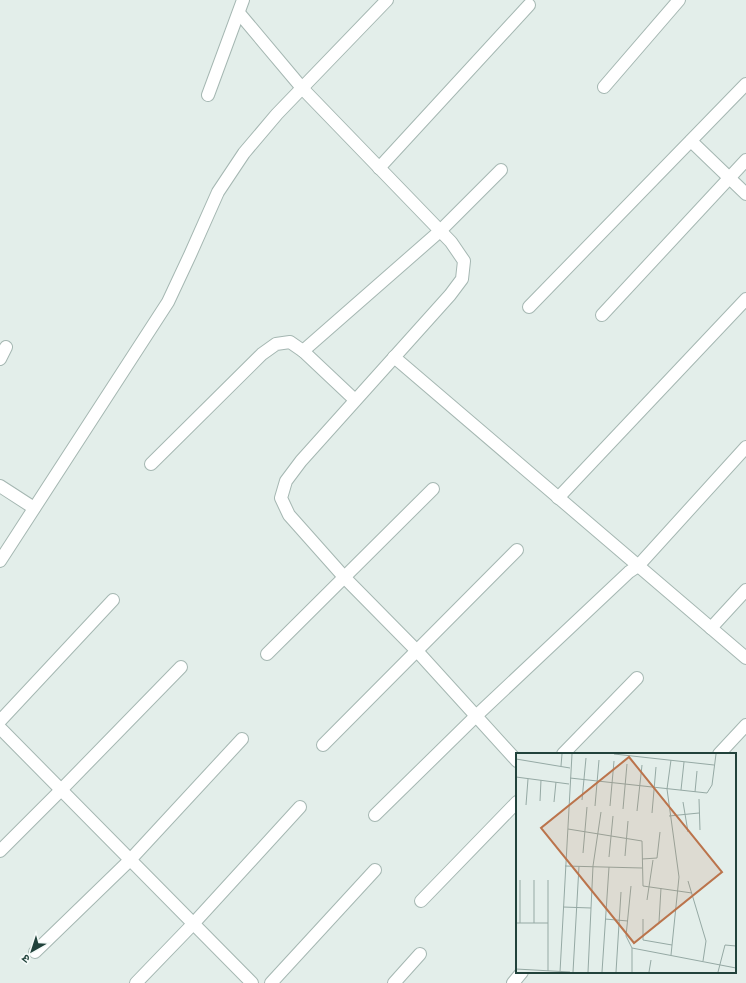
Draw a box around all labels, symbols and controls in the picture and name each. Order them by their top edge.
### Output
inset map [516,753,736,973]
north arrow [12,931,52,971]
text: उ [19,951,33,965]

